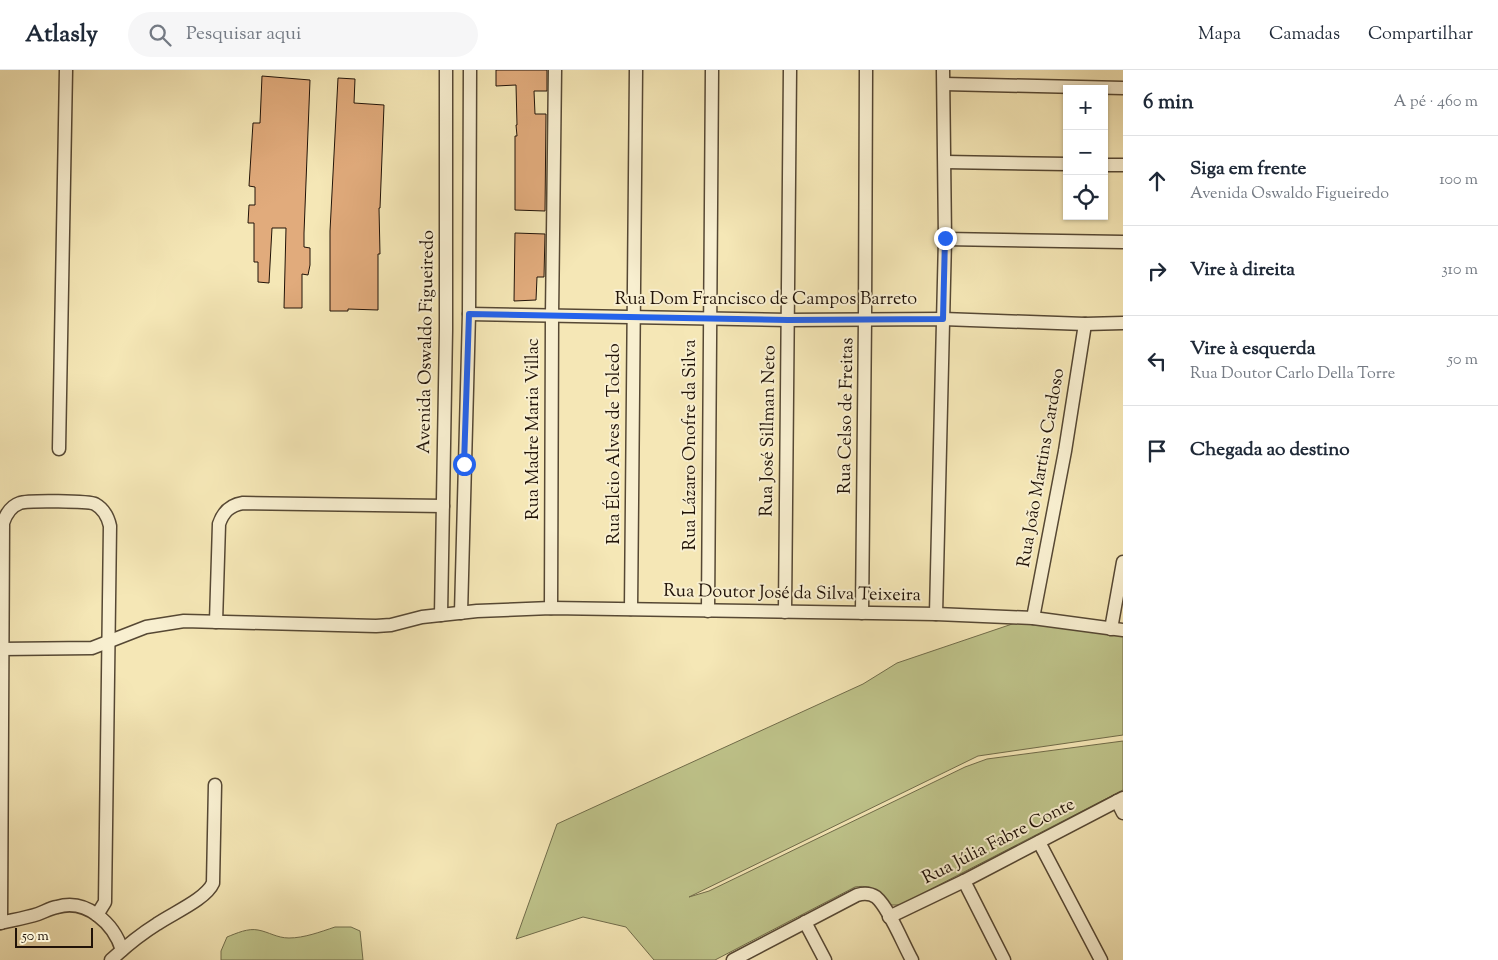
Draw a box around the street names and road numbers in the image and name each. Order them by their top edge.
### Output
street label: Avenida Oswaldo Figueiredo [412,230,442,454]
street label: Rua Dom Francisco de Campos Barreto [615,287,917,313]
street label: Rua Celso de Freitas [833,337,861,495]
street label: Rua Madre Maria Villac [521,338,547,520]
street label: Rua Lázaro Onofre da Silva [678,340,704,550]
street label: Rua Élcio Alves de Toledo [602,343,628,545]
street label: Rua José Sillman Neto [755,345,783,517]
street label: Rua João Martins Cardoso [1012,366,1072,570]
street label: Rua Doutor José da Silva Teixeira [663,579,921,609]
street label: Rua Júlia Fabre Conte [918,792,1080,892]

